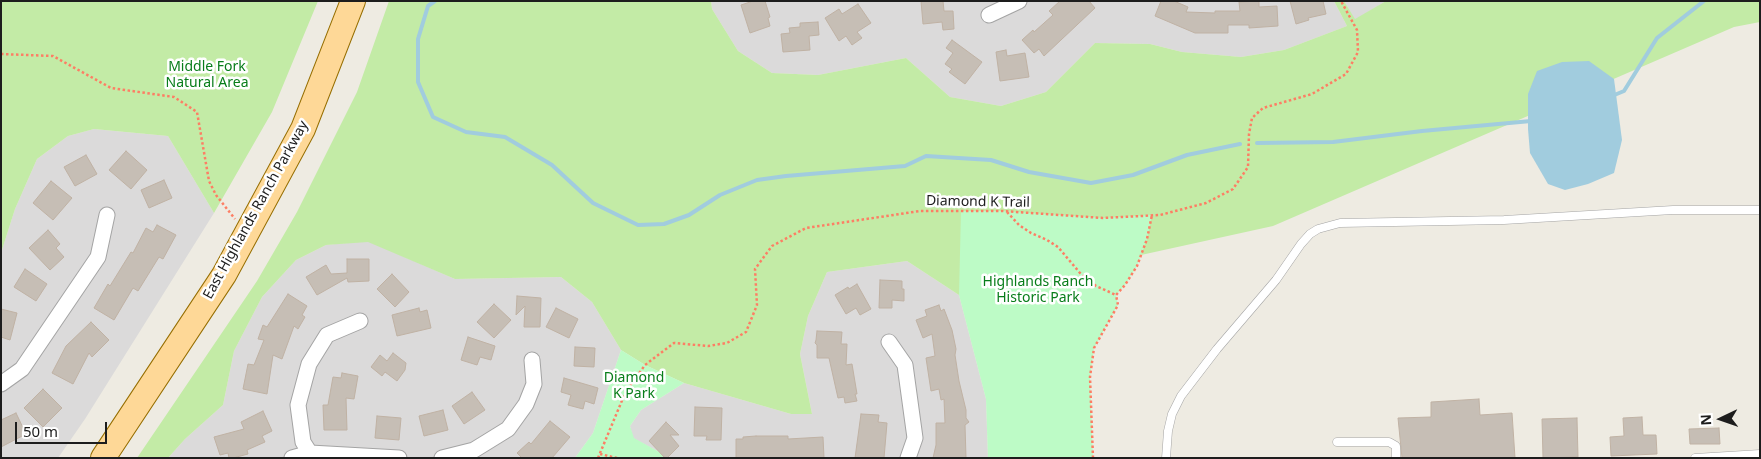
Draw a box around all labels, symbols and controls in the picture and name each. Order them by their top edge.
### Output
park label: Middle Fork Natural Area [165,59,249,92]
street label: East Highlands Ranch Parkway [200,118,312,302]
street label: Diamond K Trail [926,193,1030,211]
park label: Highlands Ranch Historic Park [983,274,1093,306]
park label: Diamond K Park [604,370,664,402]
north arrow [1696,394,1746,444]
scale bar [18,412,110,444]
text: N [1696,414,1715,426]
text: 50 m [23,421,58,441]

